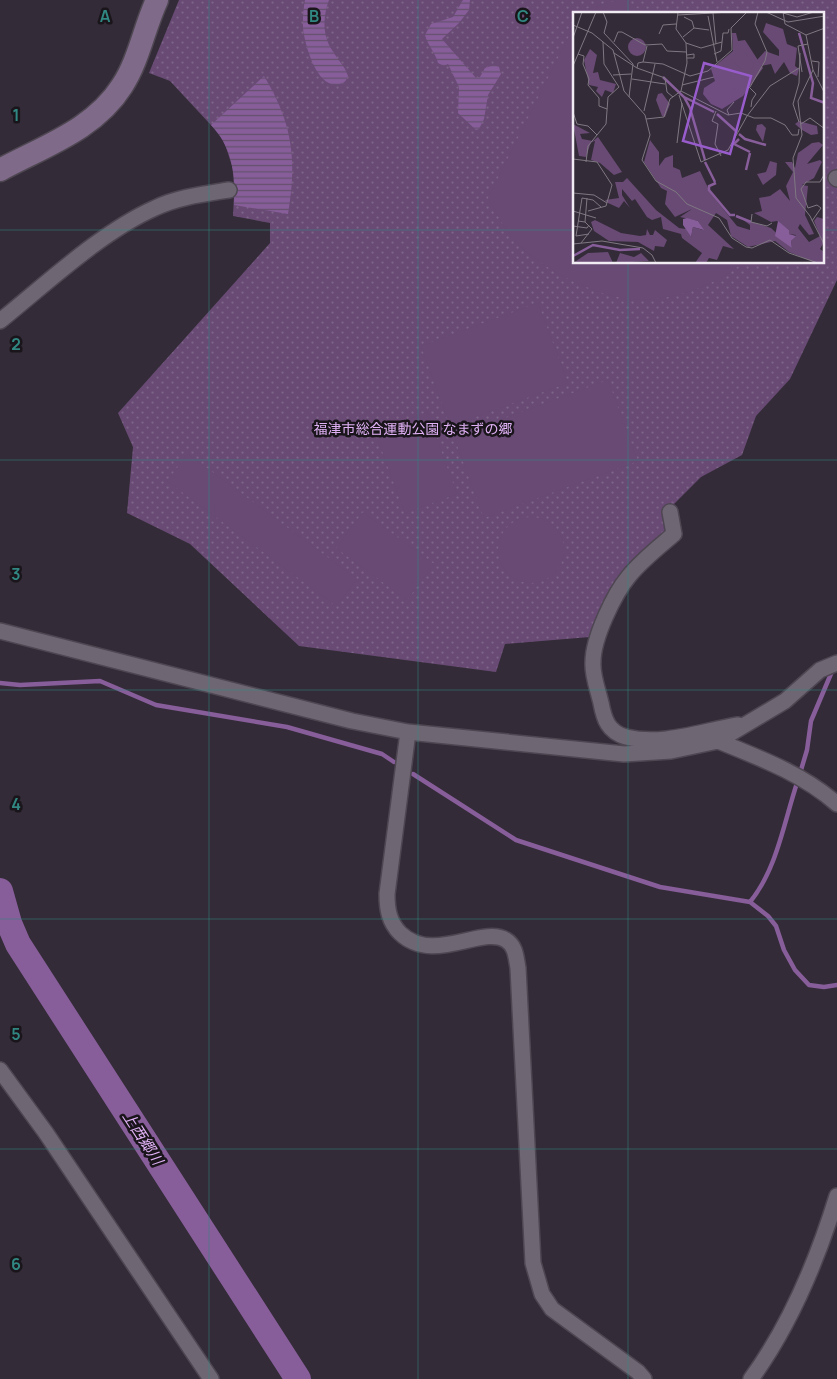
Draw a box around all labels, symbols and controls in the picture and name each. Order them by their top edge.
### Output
text: A [100,5,111,27]
text: B [309,5,319,27]
text: C [517,5,529,27]
inset map [573,12,824,264]
text: 1 [12,104,20,126]
text: 2 [11,333,21,355]
park label: 福津市総合運動公園 なまずの郷 [314,419,512,438]
text: 3 [11,563,21,585]
text: 4 [11,793,21,815]
text: 5 [11,1023,21,1045]
water label: 上西郷川 [118,1107,169,1171]
text: 6 [11,1253,21,1275]

